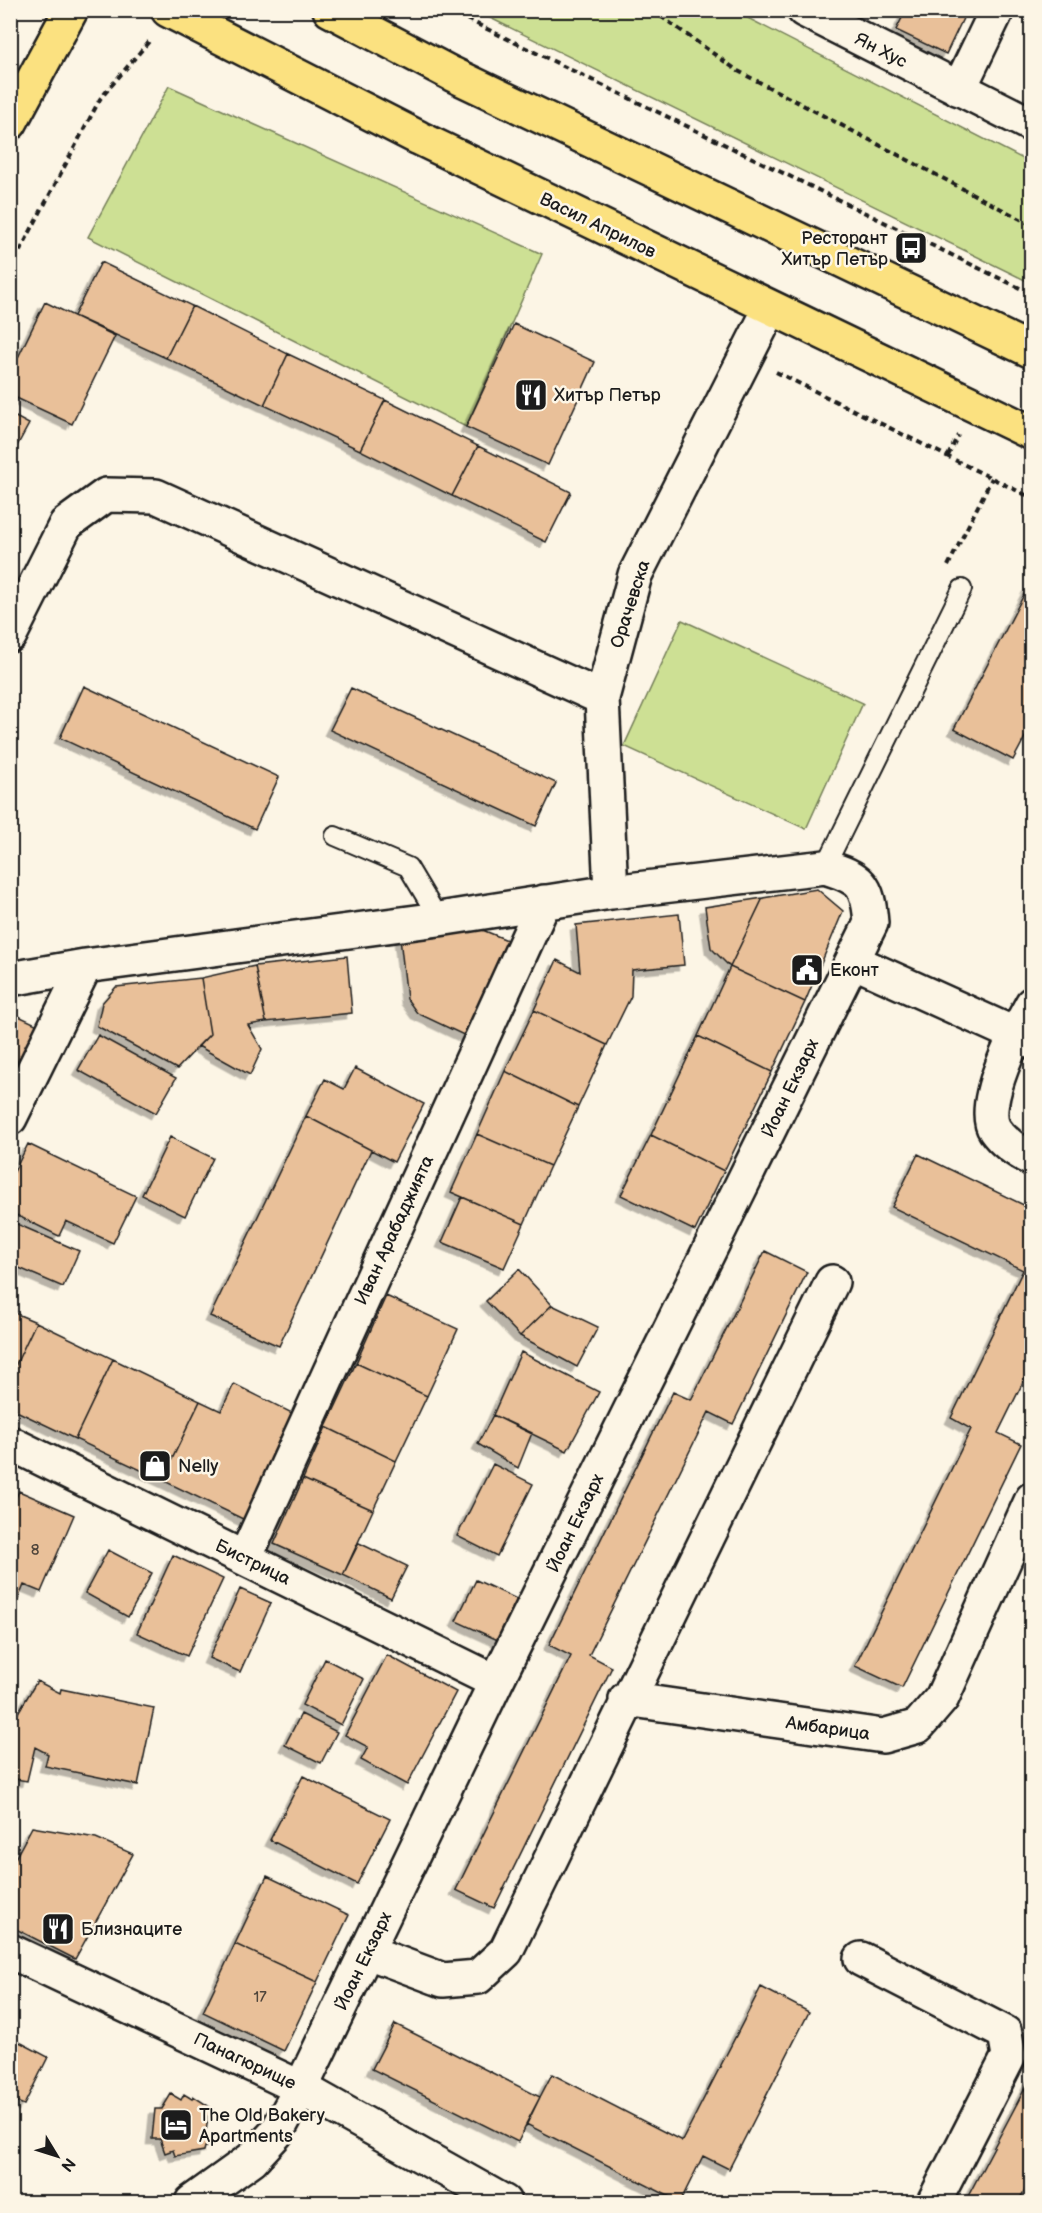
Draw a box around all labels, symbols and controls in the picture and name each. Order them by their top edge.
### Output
street label: Ян Хус [851,28,910,73]
street label: Васил Априлов [536,188,660,263]
place label: Ресторант Хитър Петър [781,228,889,270]
bus stop icon: Ресторант Хитър Петър [893,230,929,266]
restaurant icon: Хитър Петър [513,377,549,413]
place label: Хитър Петър [554,385,661,406]
street label: Орачевска [606,557,655,651]
public building icon: Еконт [789,952,825,988]
place label: Еконт [830,960,880,981]
street label: Йоан Екзарх [758,1036,823,1141]
street label: Иван Арабаджията [351,1152,439,1308]
shop icon: Nelly [137,1448,173,1484]
place label: Nelly [178,1456,219,1477]
street label: Йоан Екзарх [543,1471,608,1576]
street label: Бистрица [212,1535,294,1590]
house number: 8 [31,1541,40,1560]
street label: Амбарица [784,1712,872,1745]
street label: Йоан Екзарх [331,1909,396,2014]
restaurant icon: Близнаците [40,1911,76,1947]
place label: Близнаците [81,1919,182,1940]
house number: 17 [253,1988,267,2007]
street label: Панагюрище [190,2029,299,2094]
place label: The Old Bakery Apartments [199,2105,326,2147]
hotel icon: The Old Bakery Apartments [158,2107,194,2143]
north arrow [27,2126,87,2186]
text: N [56,2154,79,2175]

